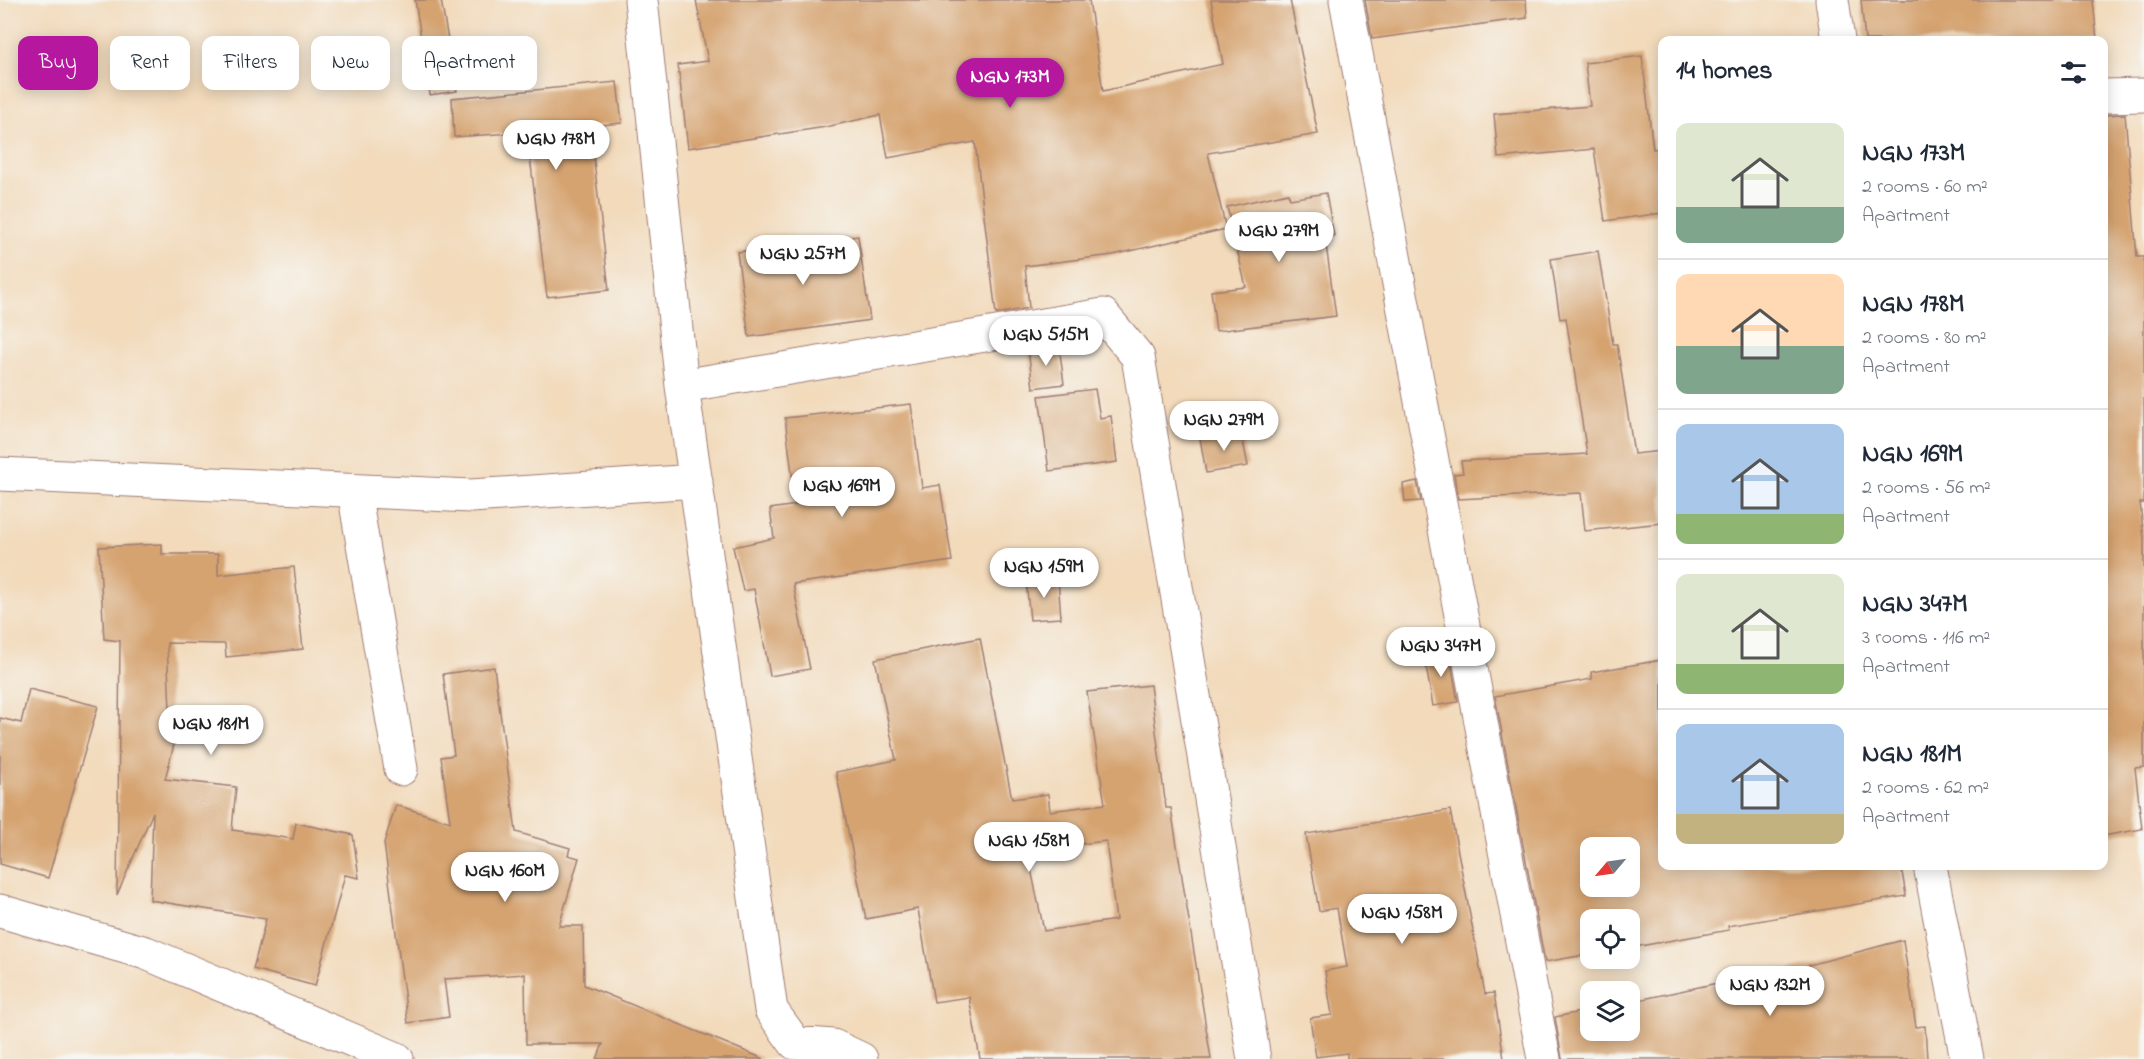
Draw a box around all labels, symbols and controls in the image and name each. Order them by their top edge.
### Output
chip: Buy [18,36,98,90]
chip: Rent [110,36,190,90]
chip: Filters [202,36,299,90]
chip: New [311,36,390,90]
chip: Apartment [402,36,537,90]
text: 14 homes [1676,53,1772,91]
icon: filters [2057,56,2090,89]
pin: NGN 173M [948,58,1072,109]
text: NGN 173M [970,63,1050,92]
pin: NGN 178M [494,120,618,171]
text: NGN 178M [517,125,595,154]
text: NGN 173M [1862,135,1965,173]
icon: home [1724,147,1796,219]
text: 2 rooms · 60 m² [1862,173,1988,202]
text: Apartment [1862,202,1950,231]
pin: NGN 279M [1217,212,1341,263]
text: NGN 279M [1239,217,1319,246]
pin: NGN 257M [741,235,865,286]
text: NGN 257M [760,240,846,269]
text: NGN 178M [1862,286,1964,324]
icon: home [1724,298,1796,370]
pin: NGN 515M [984,316,1108,367]
text: NGN 515M [1003,321,1089,350]
text: 2 rooms · 80 m² [1862,324,1987,353]
text: Apartment [1862,353,1950,382]
pin: NGN 279M [1162,401,1286,452]
text: NGN 279M [1184,406,1264,435]
text: NGN 169M [1862,436,1963,474]
icon: home [1724,448,1796,520]
pin: NGN 169M [780,467,904,518]
text: NGN 169M [803,472,881,501]
text: 2 rooms · 56 m² [1862,474,1991,503]
text: Apartment [1862,503,1950,532]
pin: NGN 159M [982,548,1106,599]
text: NGN 159M [1004,553,1084,582]
text: NGN 347M [1862,586,1968,624]
icon: home [1724,598,1796,670]
text: 3 rooms · 116 m² [1862,624,1990,653]
pin: NGN 347M [1379,627,1503,678]
text: NGN 347M [1400,632,1482,661]
text: Apartment [1862,653,1950,682]
pin: NGN 181M [149,705,273,756]
text: NGN 181M [173,710,249,739]
text: NGN 181M [1862,736,1962,774]
icon: home [1724,748,1796,820]
text: 2 rooms · 62 m² [1862,774,1989,803]
text: Apartment [1862,803,1950,832]
pin: NGN 158M [967,822,1091,873]
text: NGN 158M [988,827,1070,856]
north arrow [1580,837,1640,897]
map controls [1580,837,1640,1041]
pin: NGN 160M [443,852,567,903]
text: NGN 160M [465,857,545,886]
pin: NGN 158M [1340,894,1464,945]
text: NGN 158M [1361,899,1443,928]
button: locate [1580,909,1640,969]
pin: NGN 132M [1708,966,1832,1017]
text: NGN 132M [1729,971,1811,1000]
button: layers [1580,981,1640,1041]

